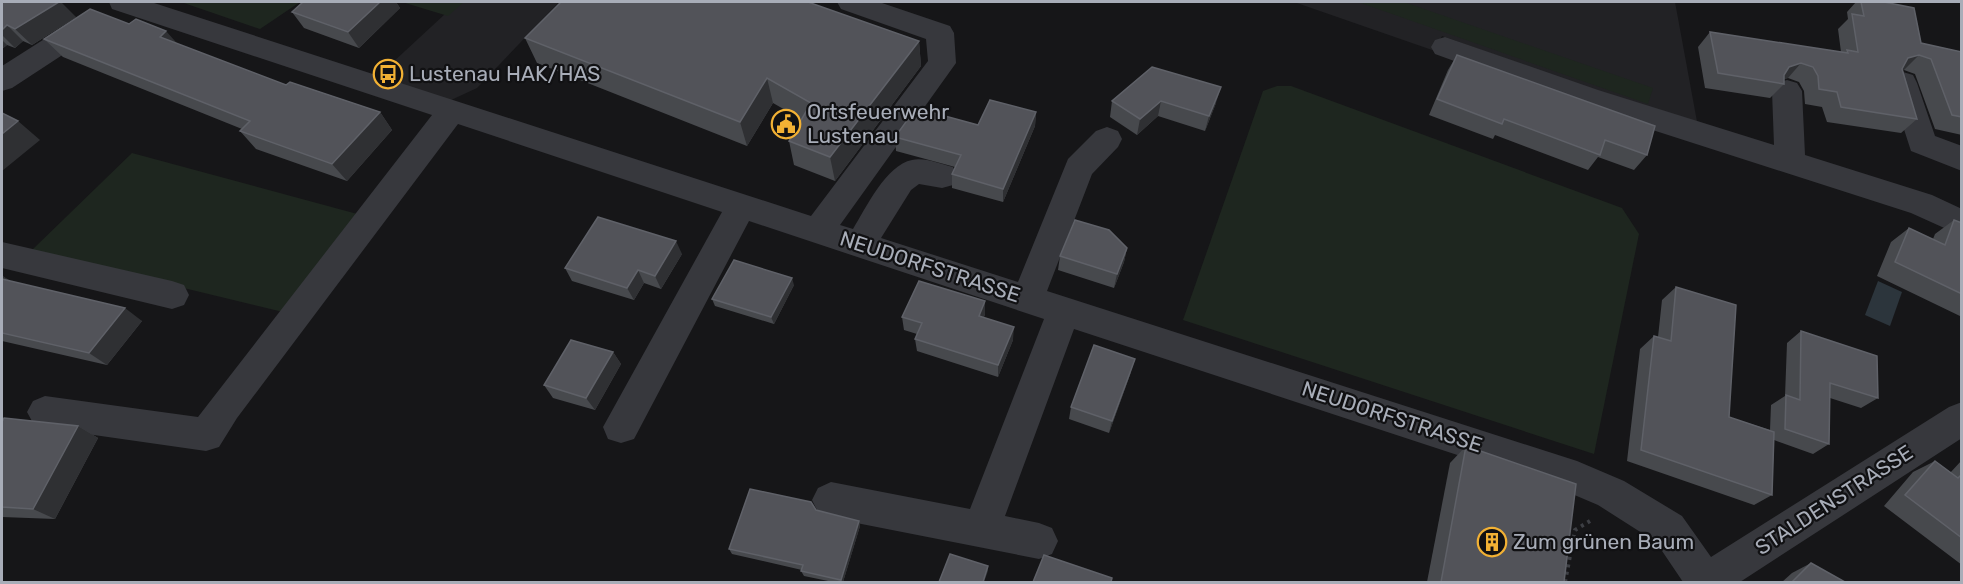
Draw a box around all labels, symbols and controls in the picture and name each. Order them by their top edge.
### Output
bus stop icon: Lustenau HAK/HAS [372,58,404,90]
place label: Lustenau HAK/HAS [409,61,600,86]
place label: Ortsfeuerwehr Lustenau [807,99,949,148]
public building icon: Ortsfeuerwehr Lustenau [770,108,802,140]
street label: NEUDORFSTRASSE [837,226,1023,307]
street label: NEUDORFSTRASSE [1299,376,1485,457]
street label: STALDENSTRASSE [1750,439,1917,560]
building icon: Zum grünen Baum [1476,526,1508,558]
place label: Zum grünen Baum [1513,529,1694,554]

